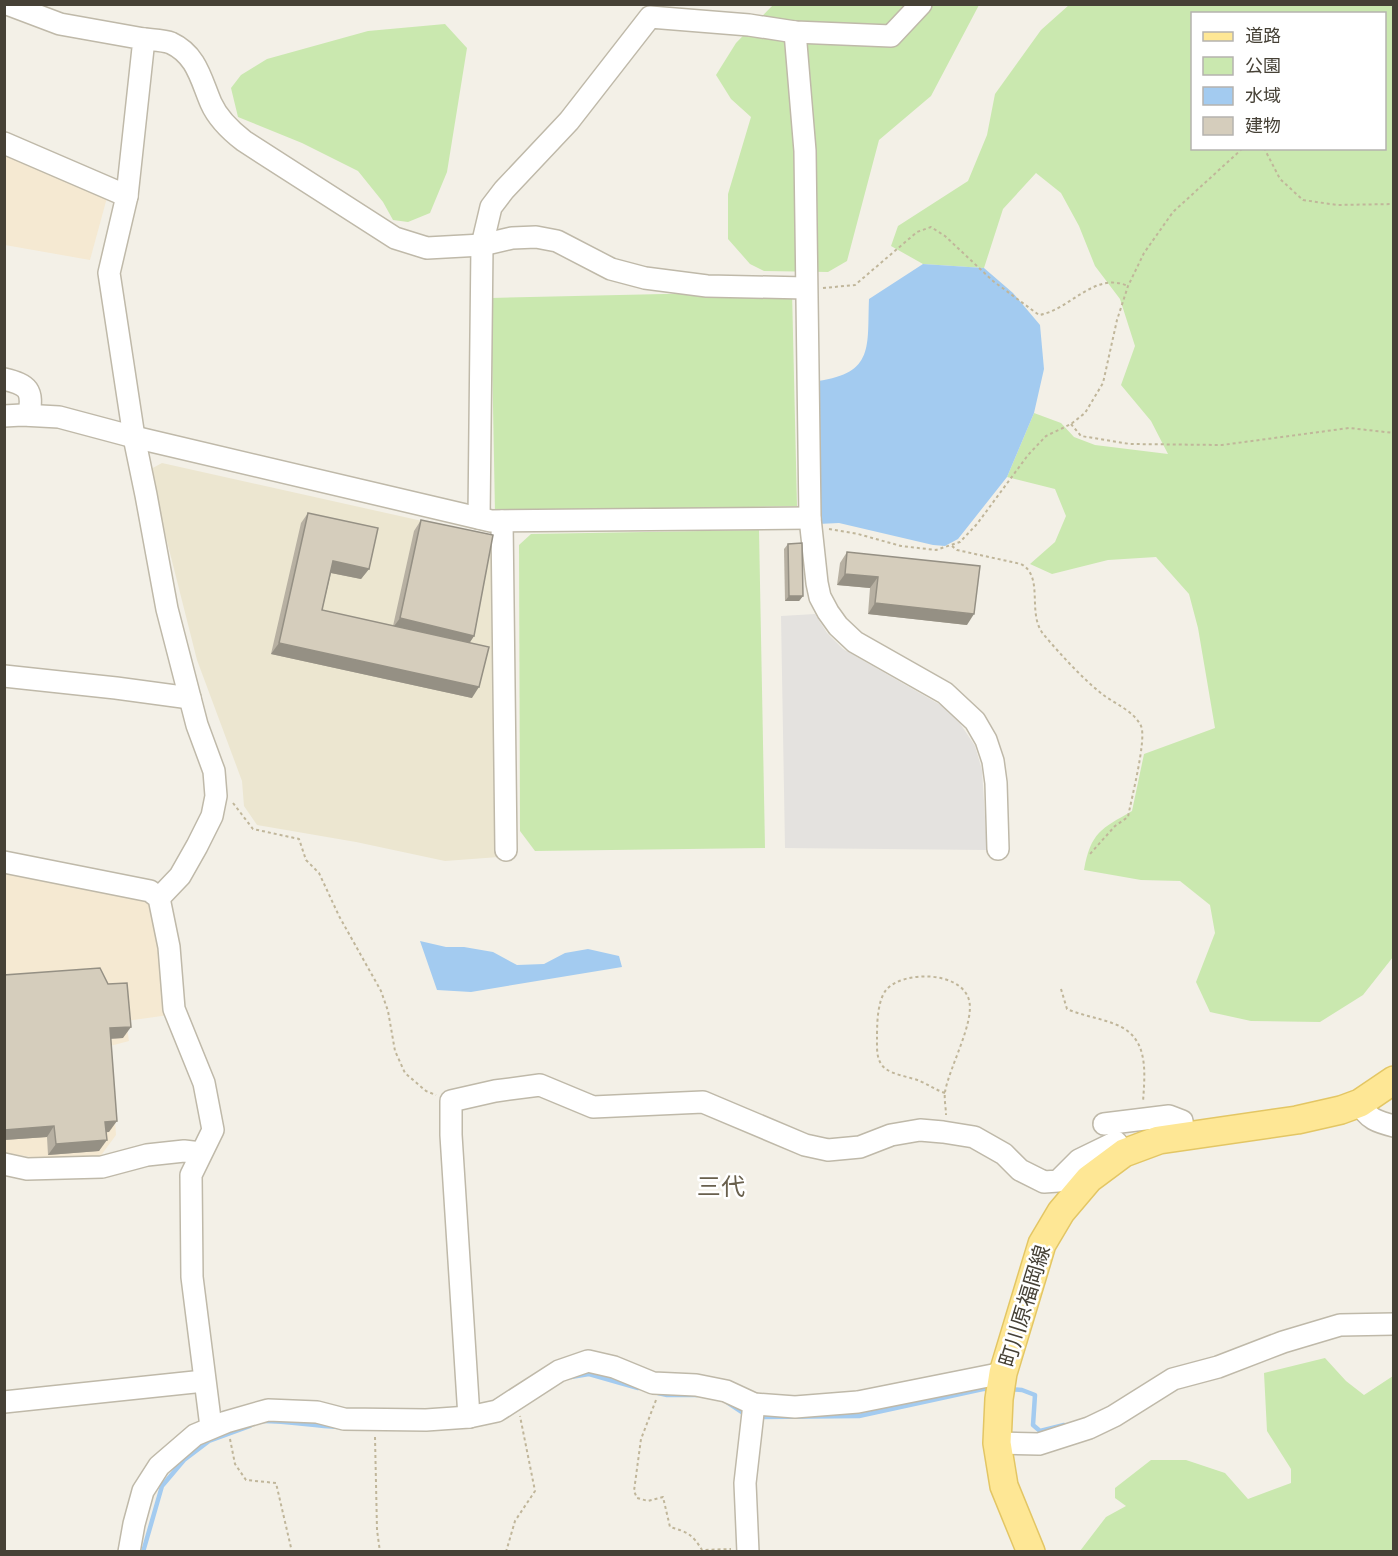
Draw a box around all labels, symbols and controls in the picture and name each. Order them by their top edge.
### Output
legend [1191,12,1386,150]
text: 道路 [1245,24,1281,47]
text: 公園 [1245,54,1281,77]
text: 水域 [1245,84,1281,107]
text: 建物 [1245,114,1281,137]
district label: 三代 [697,1171,745,1202]
street label: 町川原福岡線 [993,1242,1056,1370]

